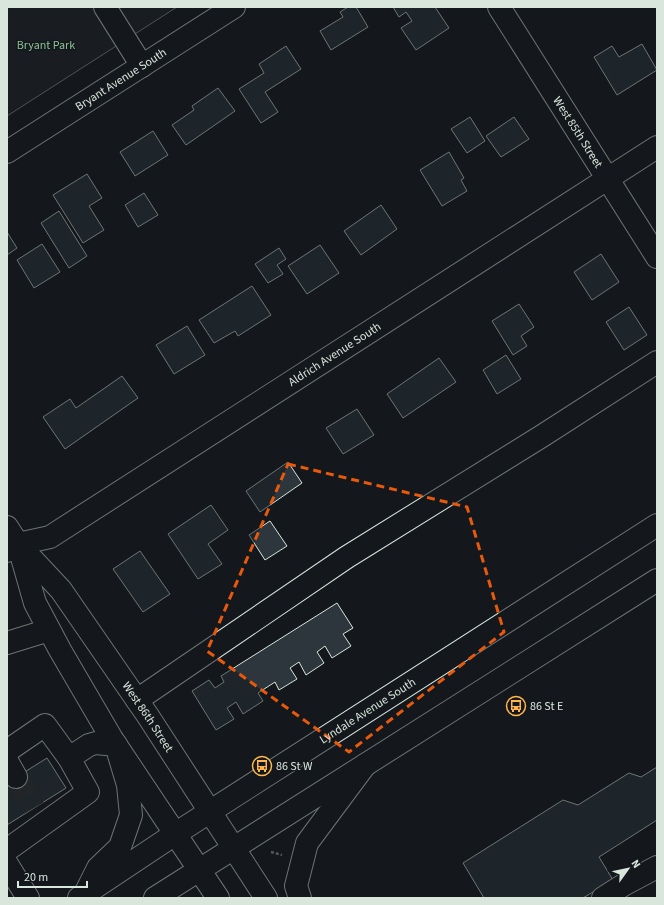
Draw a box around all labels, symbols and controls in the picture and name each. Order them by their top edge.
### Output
park label: Bryant Park [17,37,75,54]
street label: Bryant Avenue South [72,44,170,115]
street label: West 85th Street [549,93,607,171]
street label: Aldrich Avenue South [285,318,384,390]
street label: Lyndale Avenue South [316,673,419,748]
street label: West 86th Street [118,678,178,755]
bus stop icon: 86 St E [505,695,527,717]
place label: 86 St E [530,698,563,715]
bus stop icon: 86 St W [251,755,273,777]
place label: 86 St W [276,758,313,775]
north arrow [608,849,648,889]
text: N [628,857,644,871]
scale bar [18,863,87,889]
text: 20 m [24,869,48,886]

